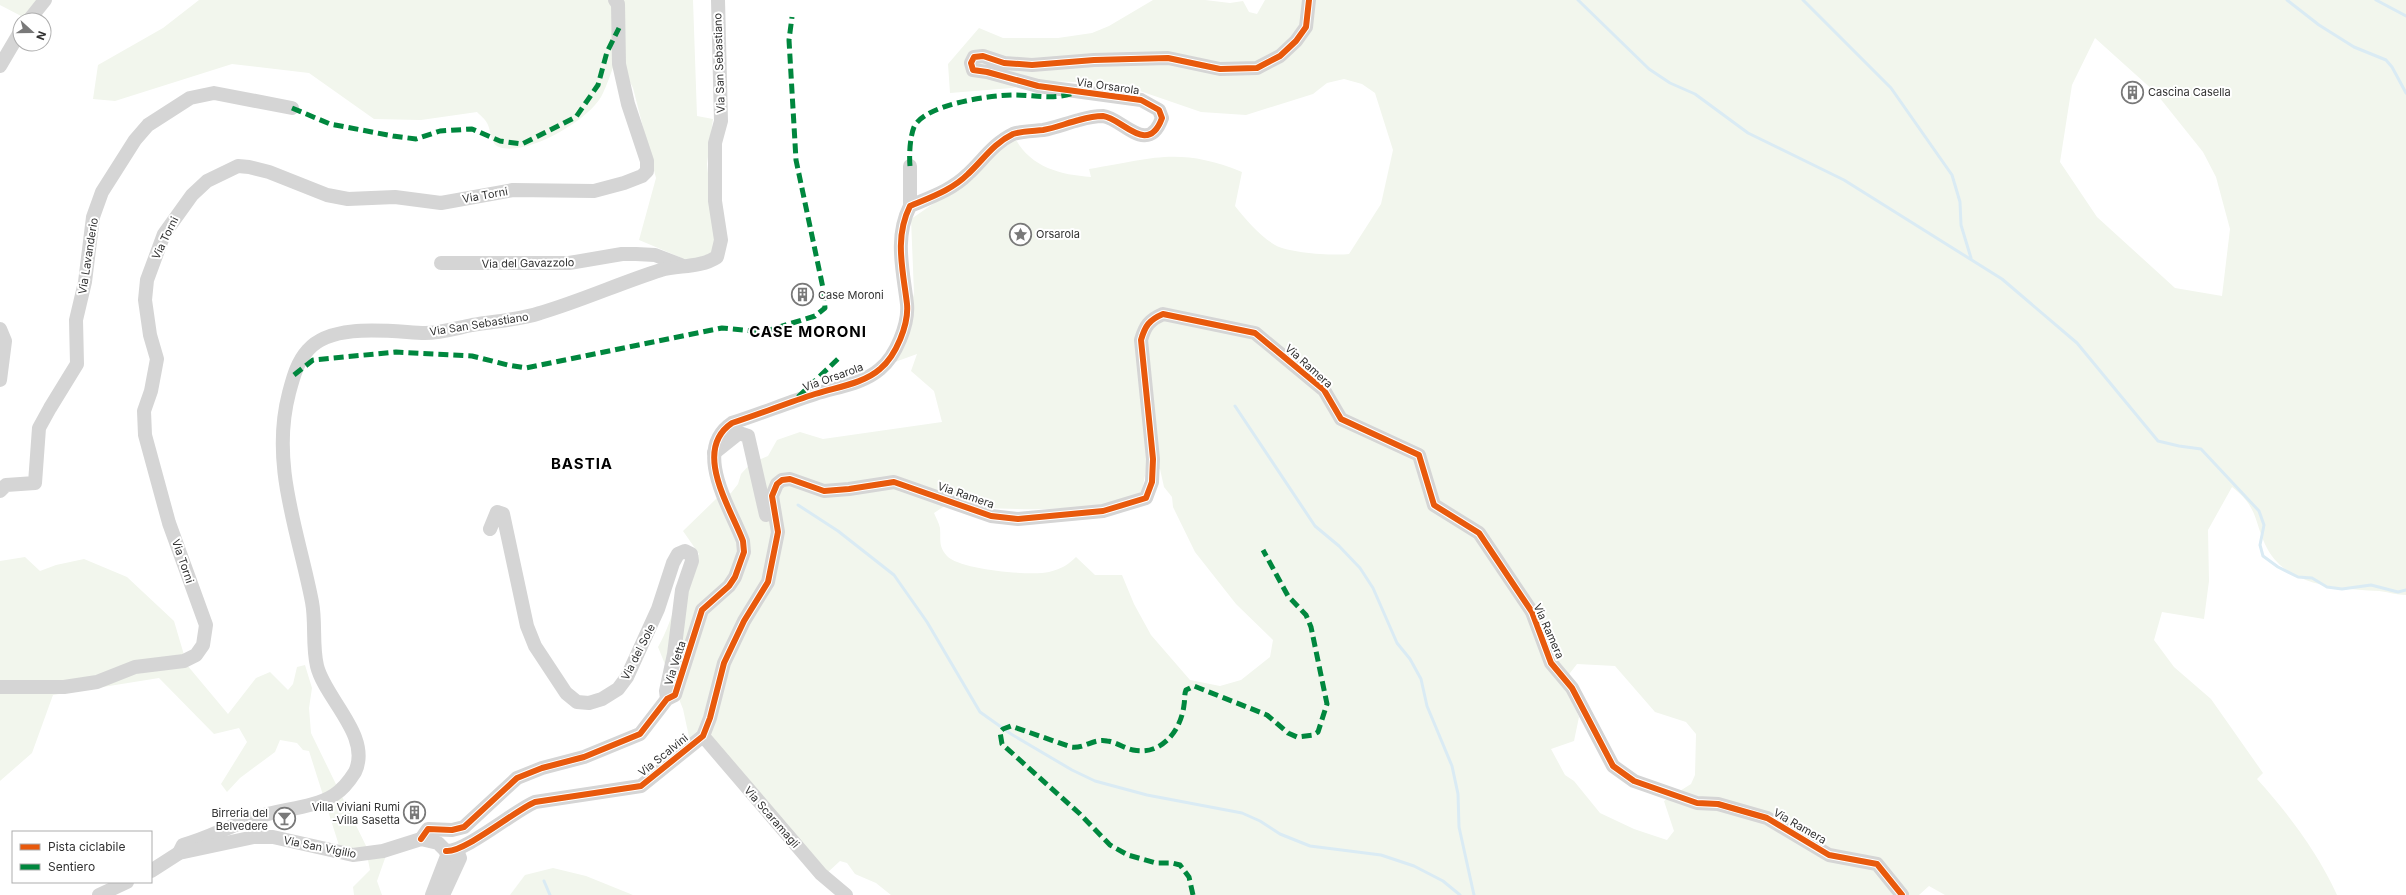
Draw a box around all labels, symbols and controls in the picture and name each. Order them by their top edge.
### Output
north arrow [12,12,52,52]
street label: Via San Sebastiano [710,12,728,113]
text: N [33,29,49,42]
street label: Via Orsarola [1076,75,1140,97]
building icon: Cascina Casella [2120,79,2146,105]
place label: Cascina Casella [2148,85,2231,99]
street label: Via Torni [461,184,509,206]
street label: Via Torni [149,214,181,262]
street label: Via Lavanderio [75,216,101,295]
place icon: Orsarola [1008,221,1034,247]
place label: Orsarola [1036,227,1080,241]
street label: Via del Gavazzolo [481,255,575,271]
building icon: Case Moroni [789,282,815,308]
place label: Case Moroni [818,288,884,302]
street label: Via San Sebastiano [428,309,530,339]
district label: CASE MORONI [749,322,867,341]
street label: Via Ramera [1282,341,1336,391]
street label: Via Orsarola [801,360,865,394]
district label: BASTIA [551,454,613,473]
street label: Via Ramera [936,479,996,511]
street label: Via Torni [169,537,197,585]
street label: Via Ramera [1531,601,1567,661]
street label: Via del Sole [618,622,658,682]
street label: Via Vetta [661,639,689,687]
street label: Via Scalvini [635,731,691,779]
street label: Via Scaramagli [741,783,803,851]
place label: Villa Viviani Rumi -Villa Sasetta [312,800,400,827]
building icon: Villa Viviani Rumi -Villa Sasetta [402,800,428,826]
street label: Via Ramera [1771,805,1829,847]
place label: Birreria del Belvedere [211,806,268,833]
bar icon: Birreria del Belvedere [271,806,297,832]
legend [12,831,152,883]
street label: Via San Vigilio [282,833,358,861]
text: Pista ciclabile [48,839,125,854]
text: Sentiero [48,859,95,874]

